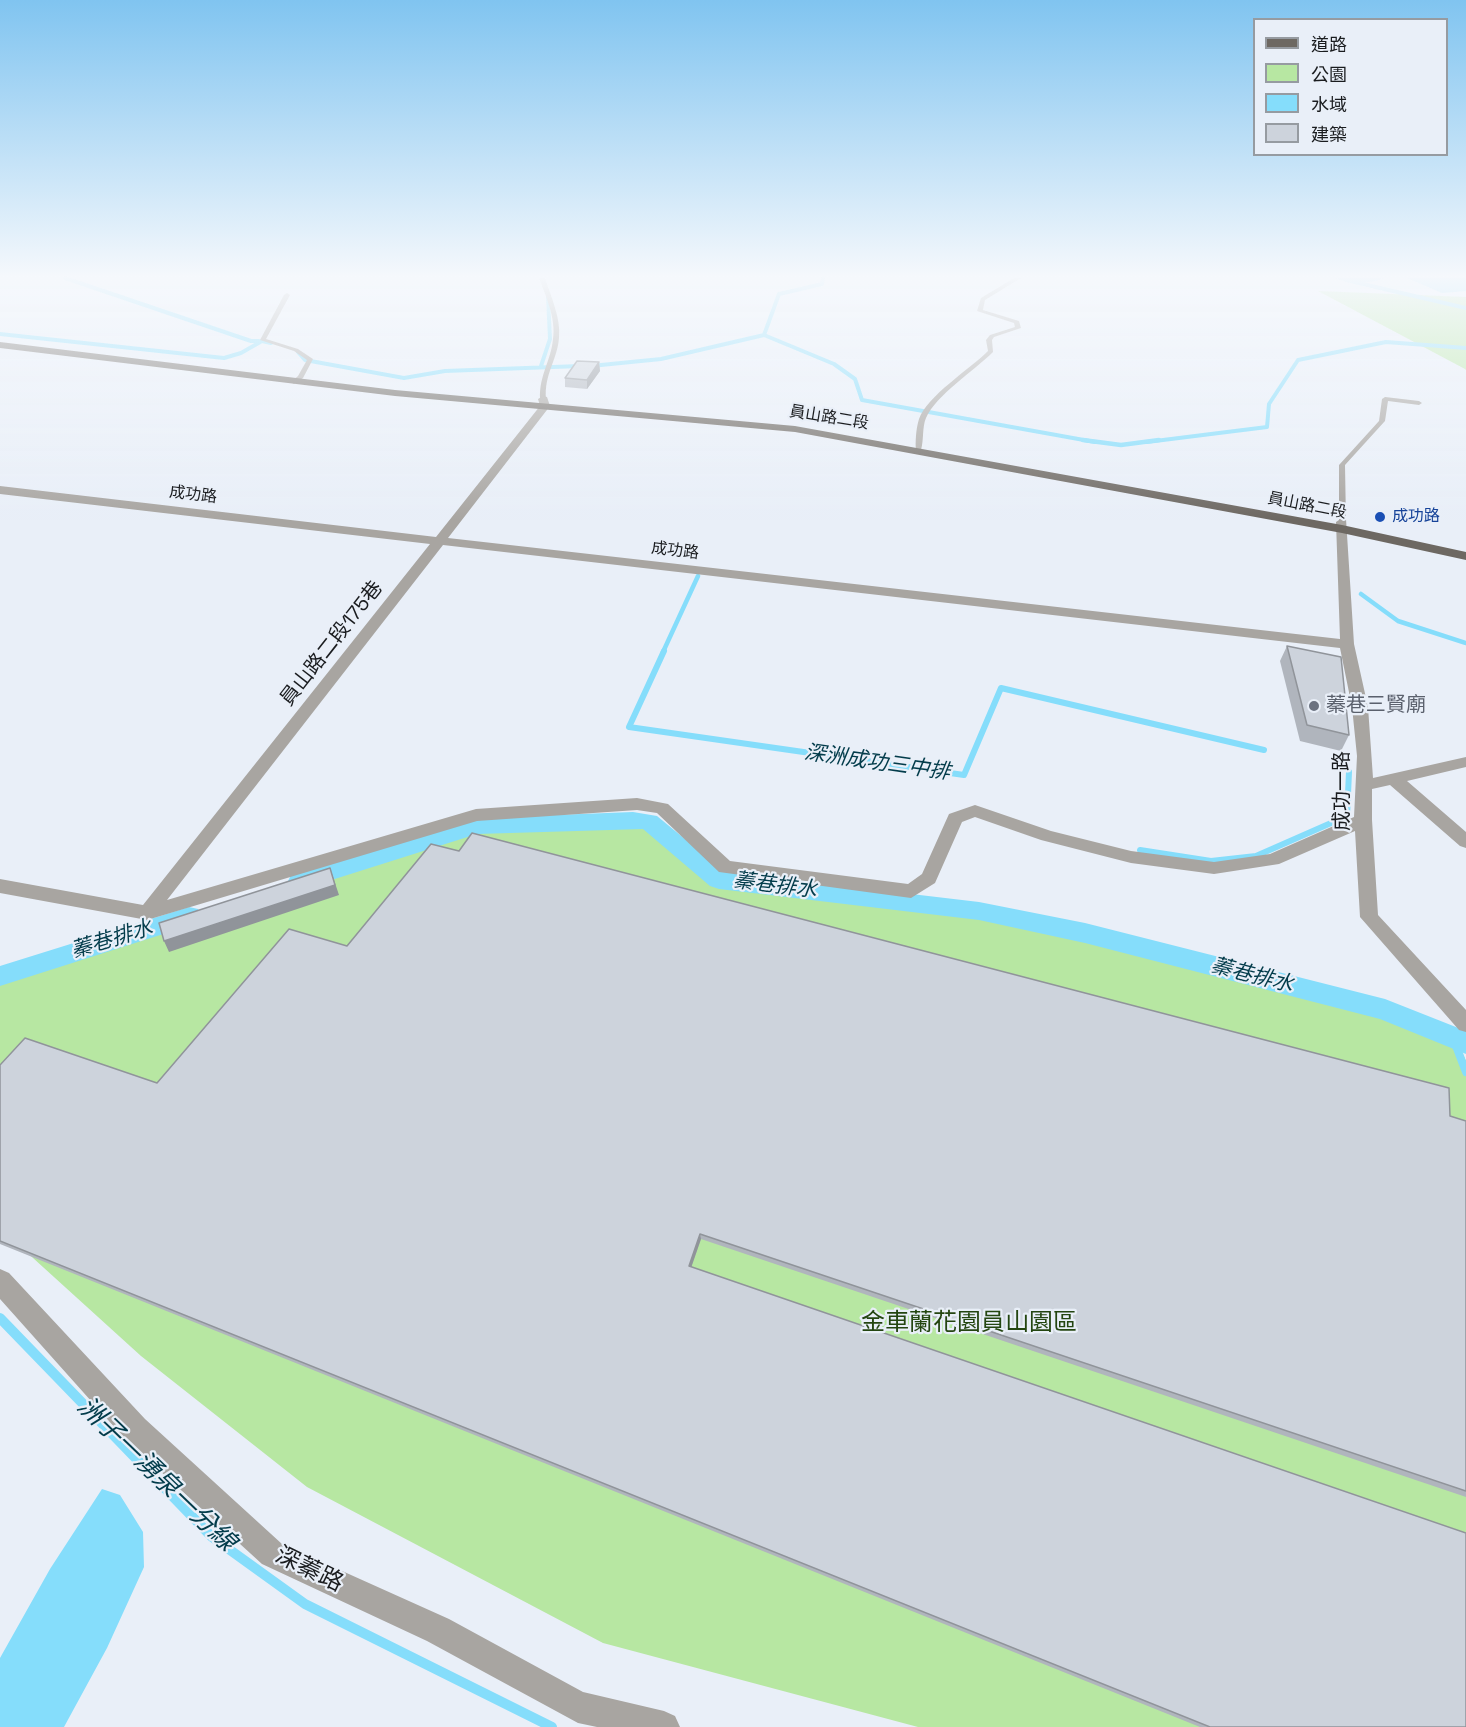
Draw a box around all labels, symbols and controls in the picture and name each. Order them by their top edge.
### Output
legend [1253,18,1448,156]
text: 道路 [1311,33,1347,56]
text: 公園 [1311,63,1347,86]
text: 水域 [1311,93,1347,116]
text: 建築 [1311,123,1347,146]
street label: 員山路二段 [788,402,870,434]
street label: 成功路 [168,483,218,507]
street label: 員山路二段 [1266,489,1348,523]
place label: 成功路 [1392,507,1440,527]
marker: 成功路 [1373,510,1387,524]
street label: 成功路 [650,539,700,563]
street label: 員山路二段175巷 [276,577,388,711]
place label: 蓁巷三賢廟 [1326,694,1426,718]
marker: 蓁巷三賢廟 [1307,699,1321,713]
water label: 深洲成功三中排 [802,740,952,786]
street label: 成功一路 [1331,751,1355,831]
water label: 蓁巷排水 [732,868,818,904]
water label: 蓁巷排水 [68,916,156,964]
water label: 蓁巷排水 [1208,954,1296,998]
park label: 金車蘭花園員山園區 [861,1309,1077,1337]
water label: 洲子一湧泉一分線 [70,1392,242,1558]
street label: 深蓁路 [270,1541,348,1599]

